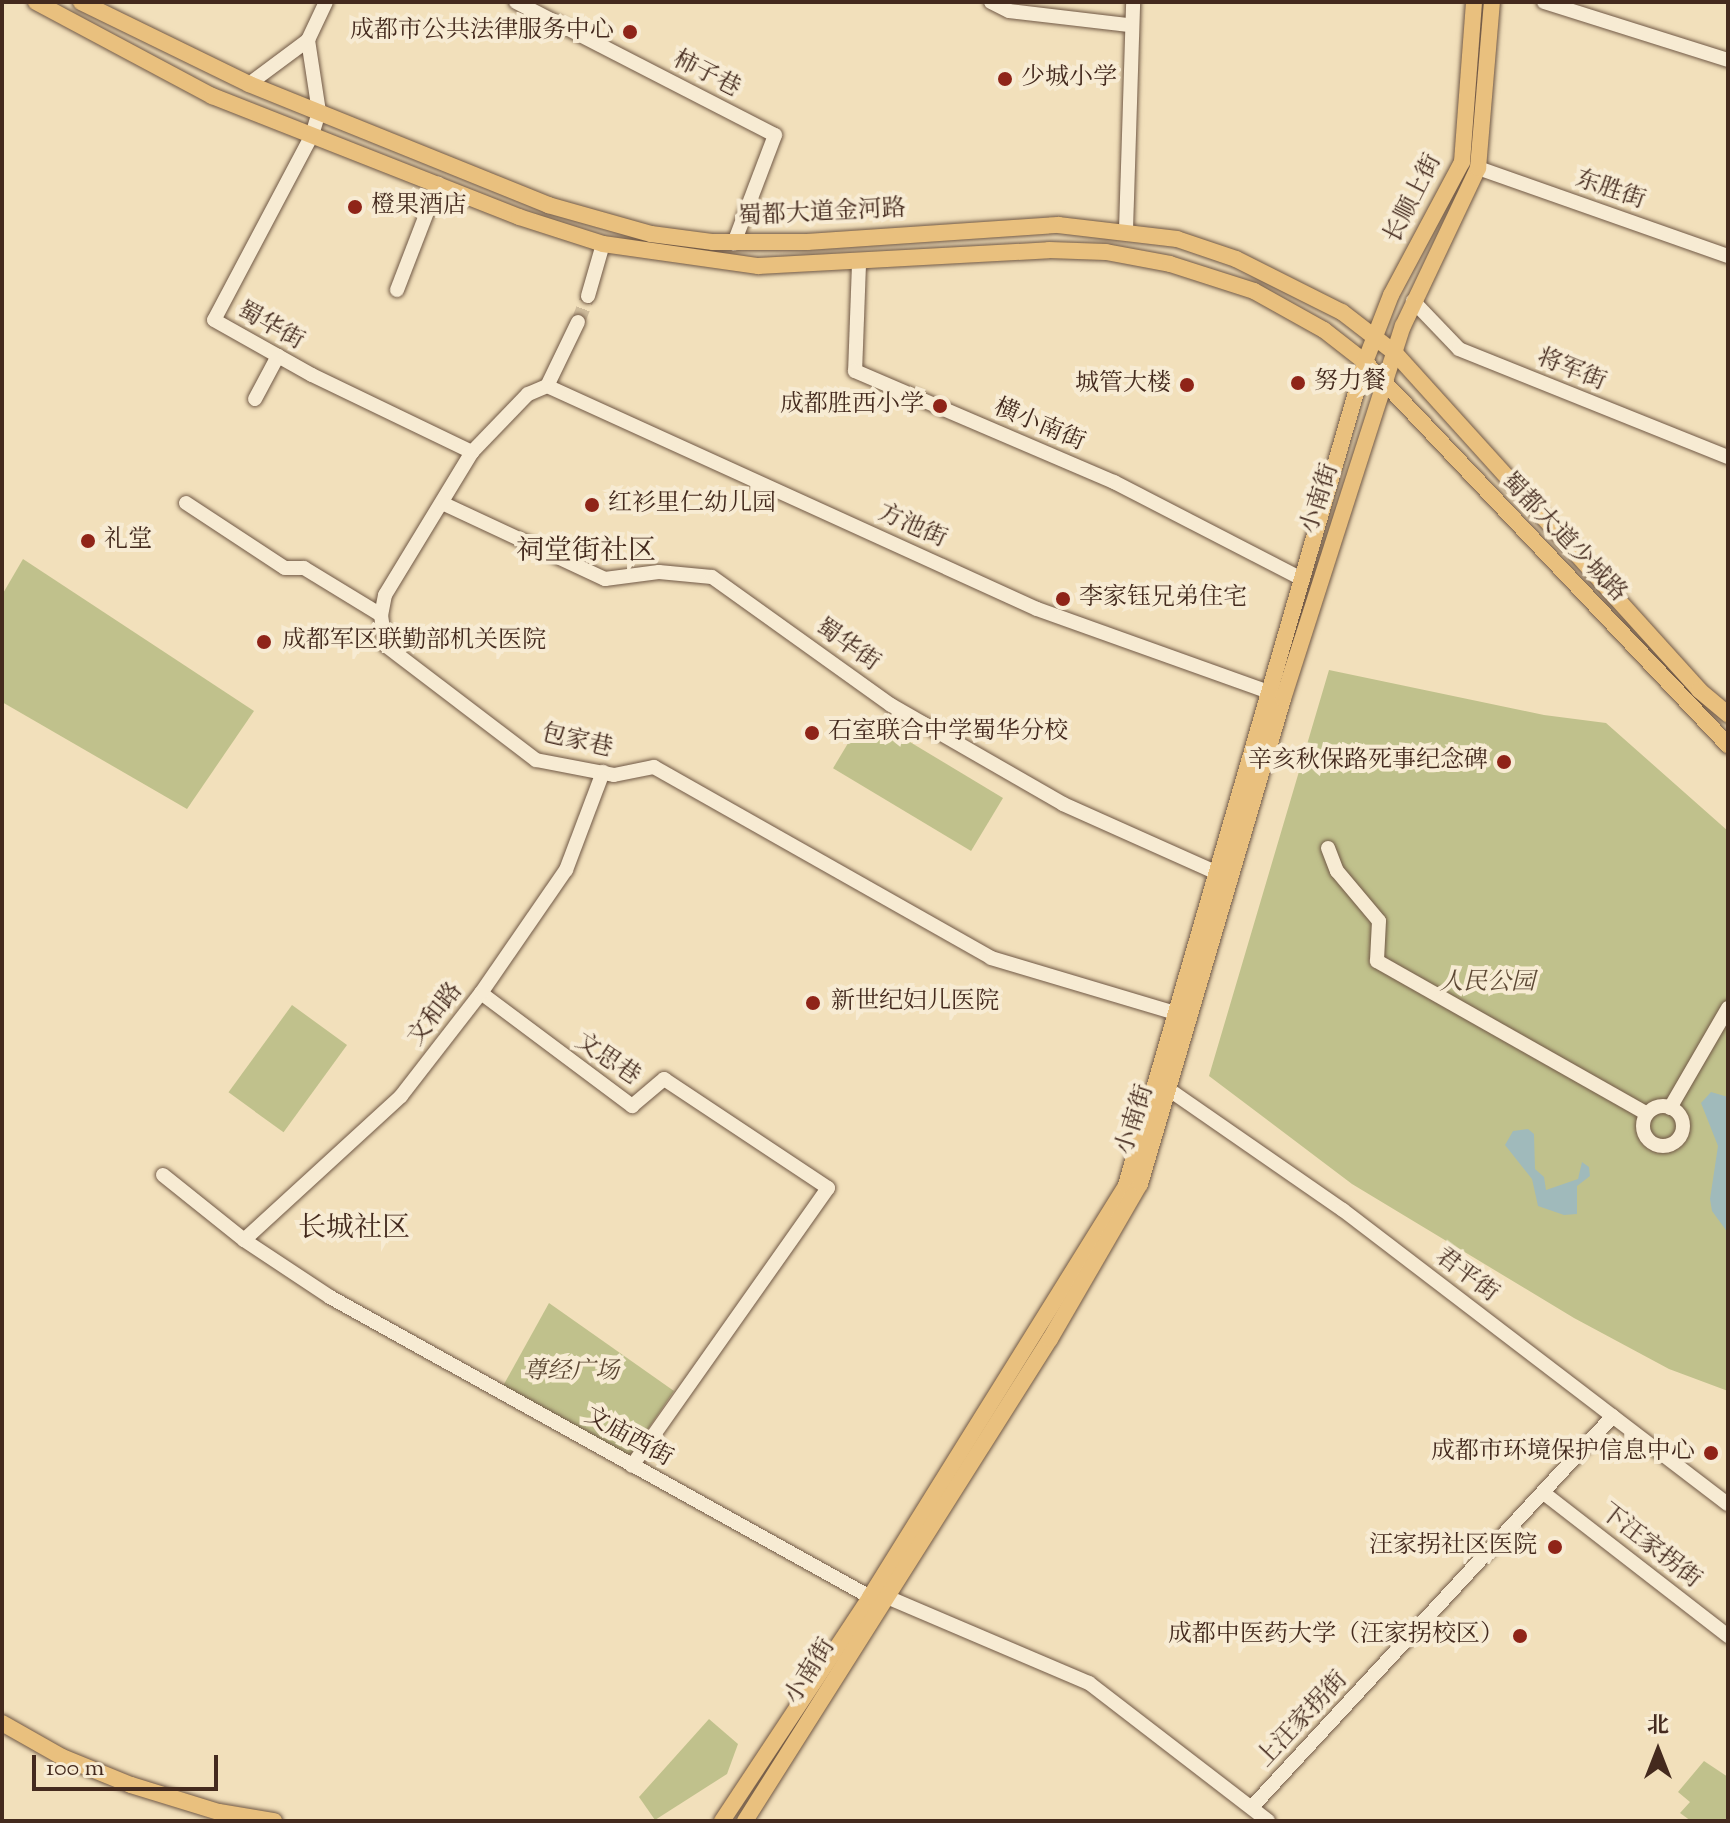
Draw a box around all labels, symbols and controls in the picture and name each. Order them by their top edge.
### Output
place label: 成都市公共法律服务中心 [350,18,614,46]
marker: 成都市公共法律服务中心 [621,23,639,41]
street label: 柿子巷 [667,46,745,104]
place label: 少城小学 [1021,65,1117,93]
marker: 少城小学 [996,70,1014,88]
street label: 长顺上街 [1379,150,1449,248]
street label: 东胜街 [1571,166,1649,216]
place label: 橙果酒店 [371,193,467,221]
street label: 蜀都大道金河路 [737,195,907,233]
marker: 橙果酒店 [346,198,364,216]
street label: 蜀华街 [232,297,308,357]
street label: 将军街 [1532,344,1610,398]
place label: 努力餐 [1314,369,1386,397]
place label: 城管大楼 [1075,371,1171,399]
marker: 努力餐 [1289,374,1307,392]
marker: 城管大楼 [1178,376,1196,394]
place label: 成都胜西小学 [780,392,924,420]
street label: 横小南街 [989,394,1089,458]
marker: 成都胜西小学 [931,397,949,415]
street label: 小南街 [1296,460,1346,538]
street label: 蜀都大道少城路 [1494,468,1632,608]
place label: 红衫里仁幼儿园 [608,491,776,519]
marker: 红衫里仁幼儿园 [583,496,601,514]
street label: 方池街 [873,499,951,555]
place label: 礼堂 [104,527,152,555]
marker: 礼堂 [79,532,97,550]
district label: 祠堂街社区 [516,535,656,569]
place label: 李家钰兄弟住宅 [1079,585,1247,613]
marker: 李家钰兄弟住宅 [1054,590,1072,608]
street label: 蜀华街 [809,614,885,678]
place label: 成都军区联勤部机关医院 [282,628,546,656]
marker: 成都军区联勤部机关医院 [253,631,275,653]
place label: 石室联合中学蜀华分校 [828,719,1068,747]
street label: 包家巷 [539,720,615,764]
marker: 石室联合中学蜀华分校 [803,724,821,742]
place label: 辛亥秋保路死事纪念碑 [1248,748,1488,776]
marker: 辛亥秋保路死事纪念碑 [1495,753,1513,771]
park label: 人民公园 [1439,970,1535,998]
street label: 文和路 [402,978,470,1052]
place label: 新世纪妇儿医院 [831,989,999,1017]
marker: 新世纪妇儿医院 [802,992,824,1014]
street label: 文思巷 [569,1028,645,1092]
street label: 小南街 [1111,1081,1161,1159]
district label: 长城社区 [298,1212,410,1246]
street label: 君平街 [1429,1243,1503,1309]
park label: 尊经广场 [523,1359,619,1387]
street label: 文庙西街 [579,1402,677,1474]
place label: 成都市环境保护信息中心 [1431,1439,1695,1467]
marker: 成都市环境保护信息中心 [1702,1444,1720,1462]
street label: 下汪家拐街 [1594,1499,1706,1595]
place label: 汪家拐社区医院 [1369,1533,1537,1561]
marker: 汪家拐社区医院 [1544,1536,1566,1558]
place label: 成都中医药大学（汪家拐校区） [1168,1622,1504,1650]
marker: 成都中医药大学（汪家拐校区） [1511,1627,1529,1645]
street label: 小南街 [780,1634,842,1710]
street label: 上汪家拐街 [1252,1666,1354,1774]
north arrow [1618,1711,1698,1791]
text: 北 [1647,1711,1669,1743]
scale bar [36,1739,222,1789]
text: 100 m [46,1752,104,1786]

